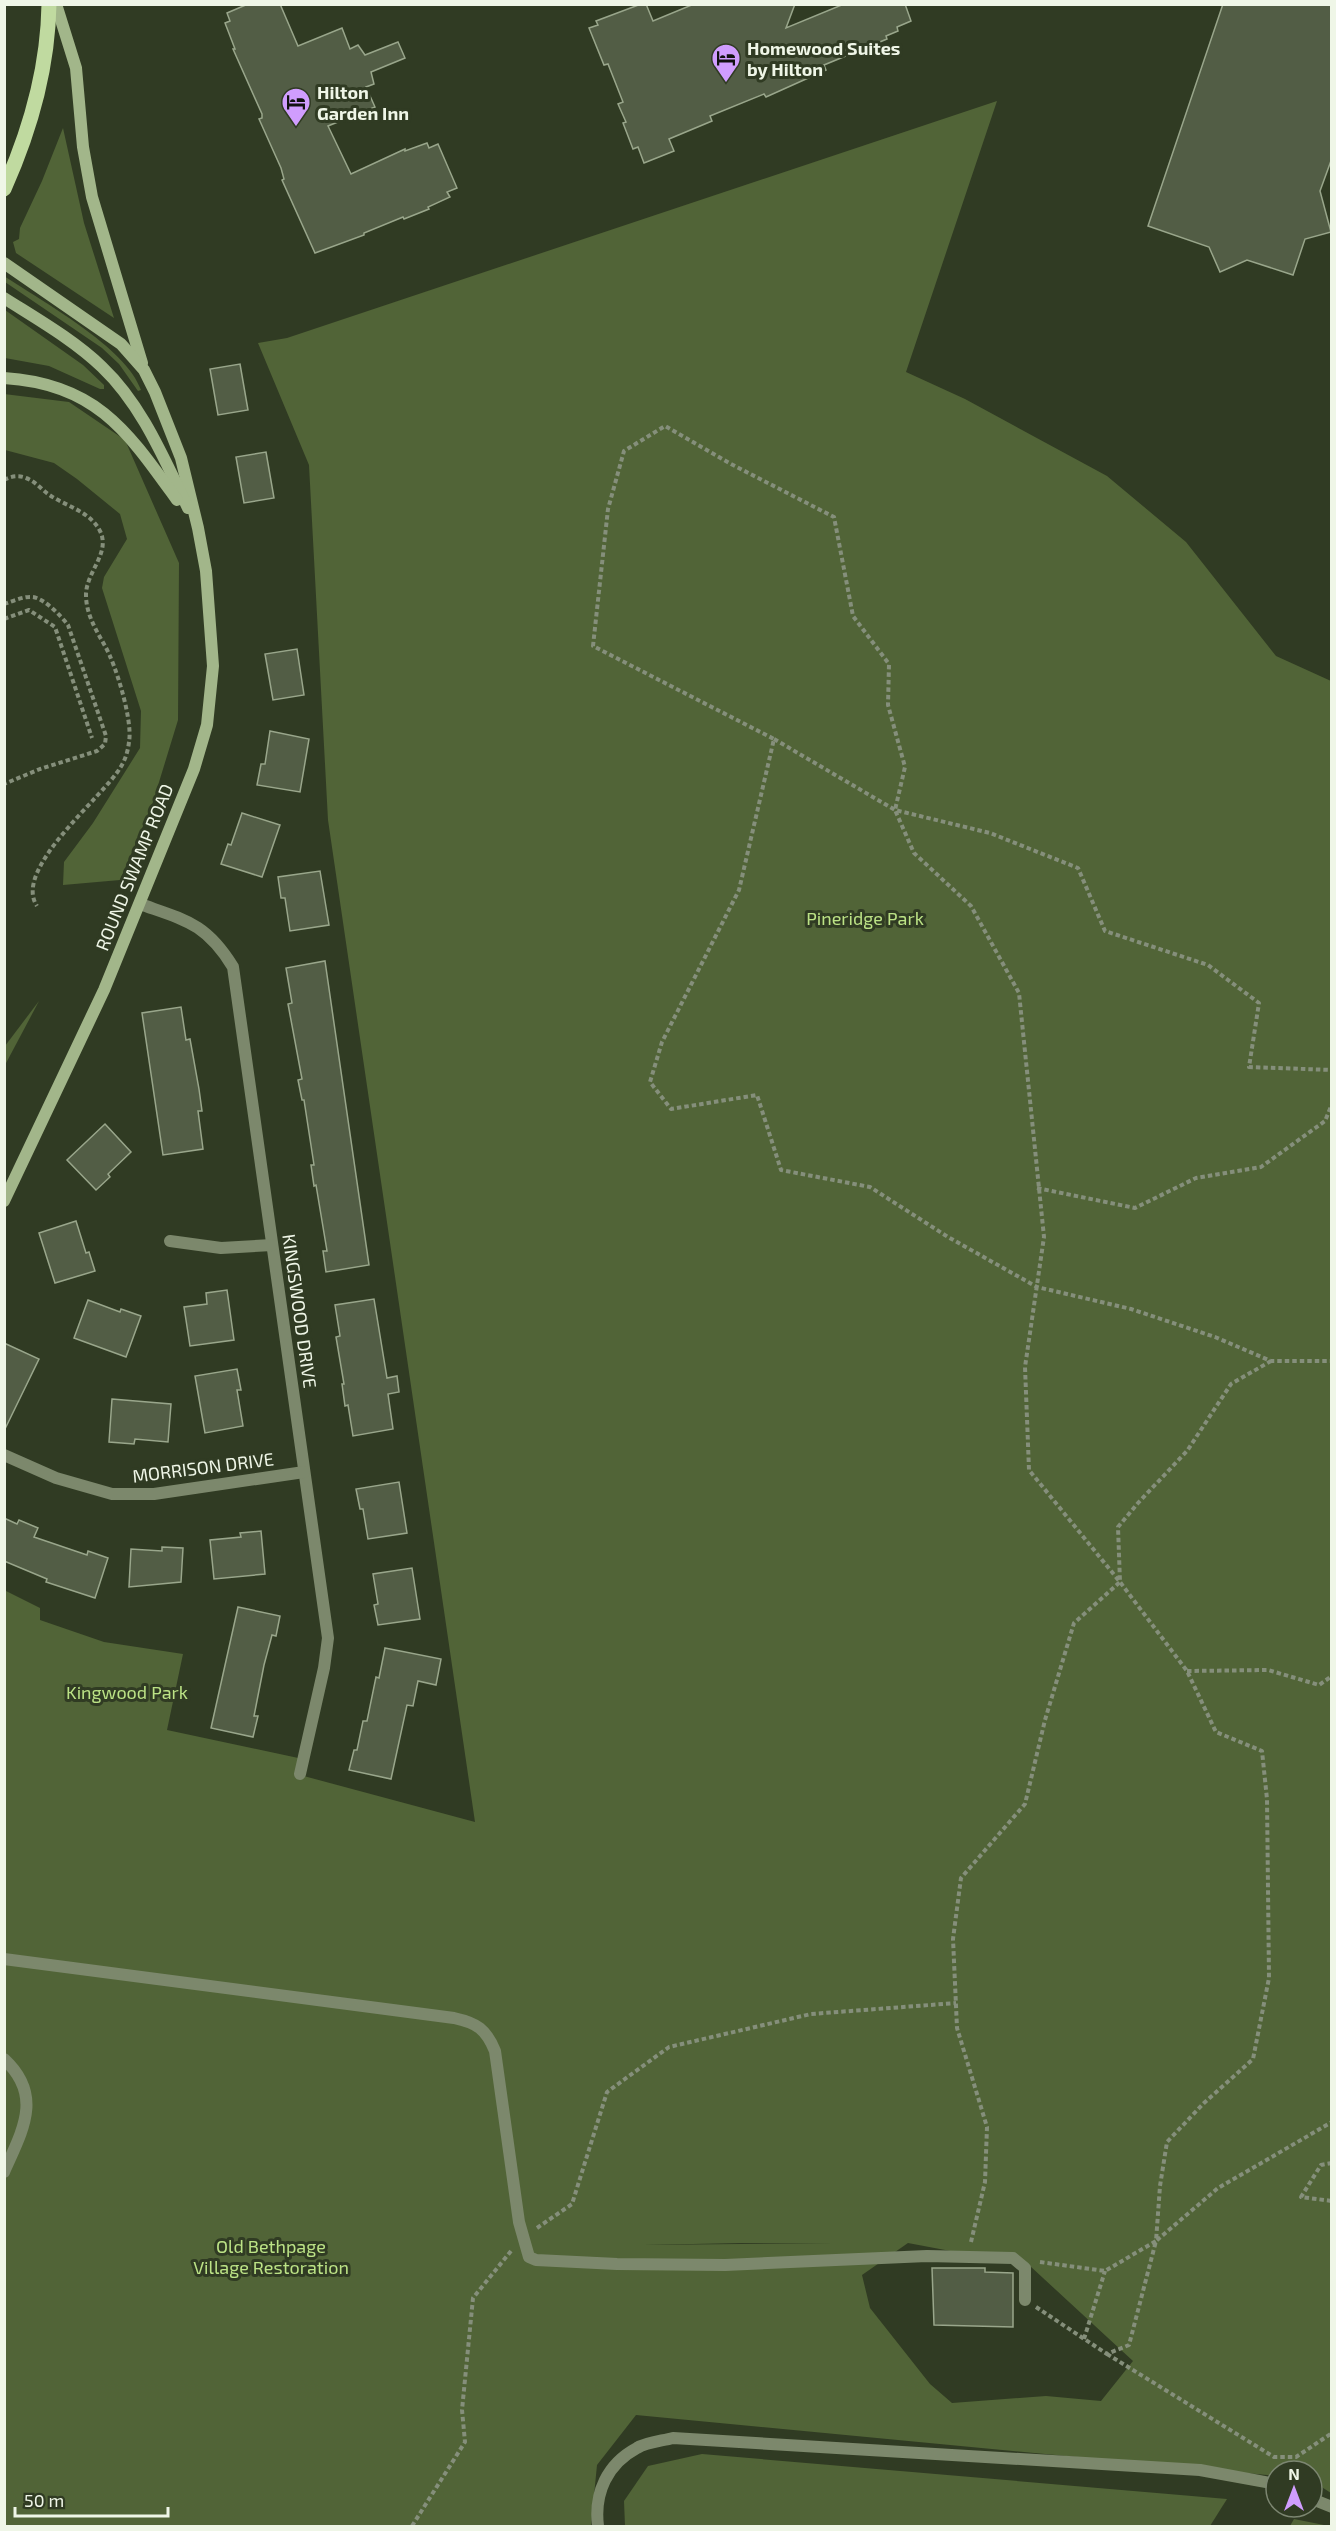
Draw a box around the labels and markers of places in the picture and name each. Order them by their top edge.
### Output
place label: Homewood Suites by Hilton [747,37,900,80]
hotel icon: Homewood Suites by Hilton [710,42,742,84]
place label: Hilton Garden Inn [317,81,409,124]
hotel icon: Hilton Garden Inn [280,86,312,128]

